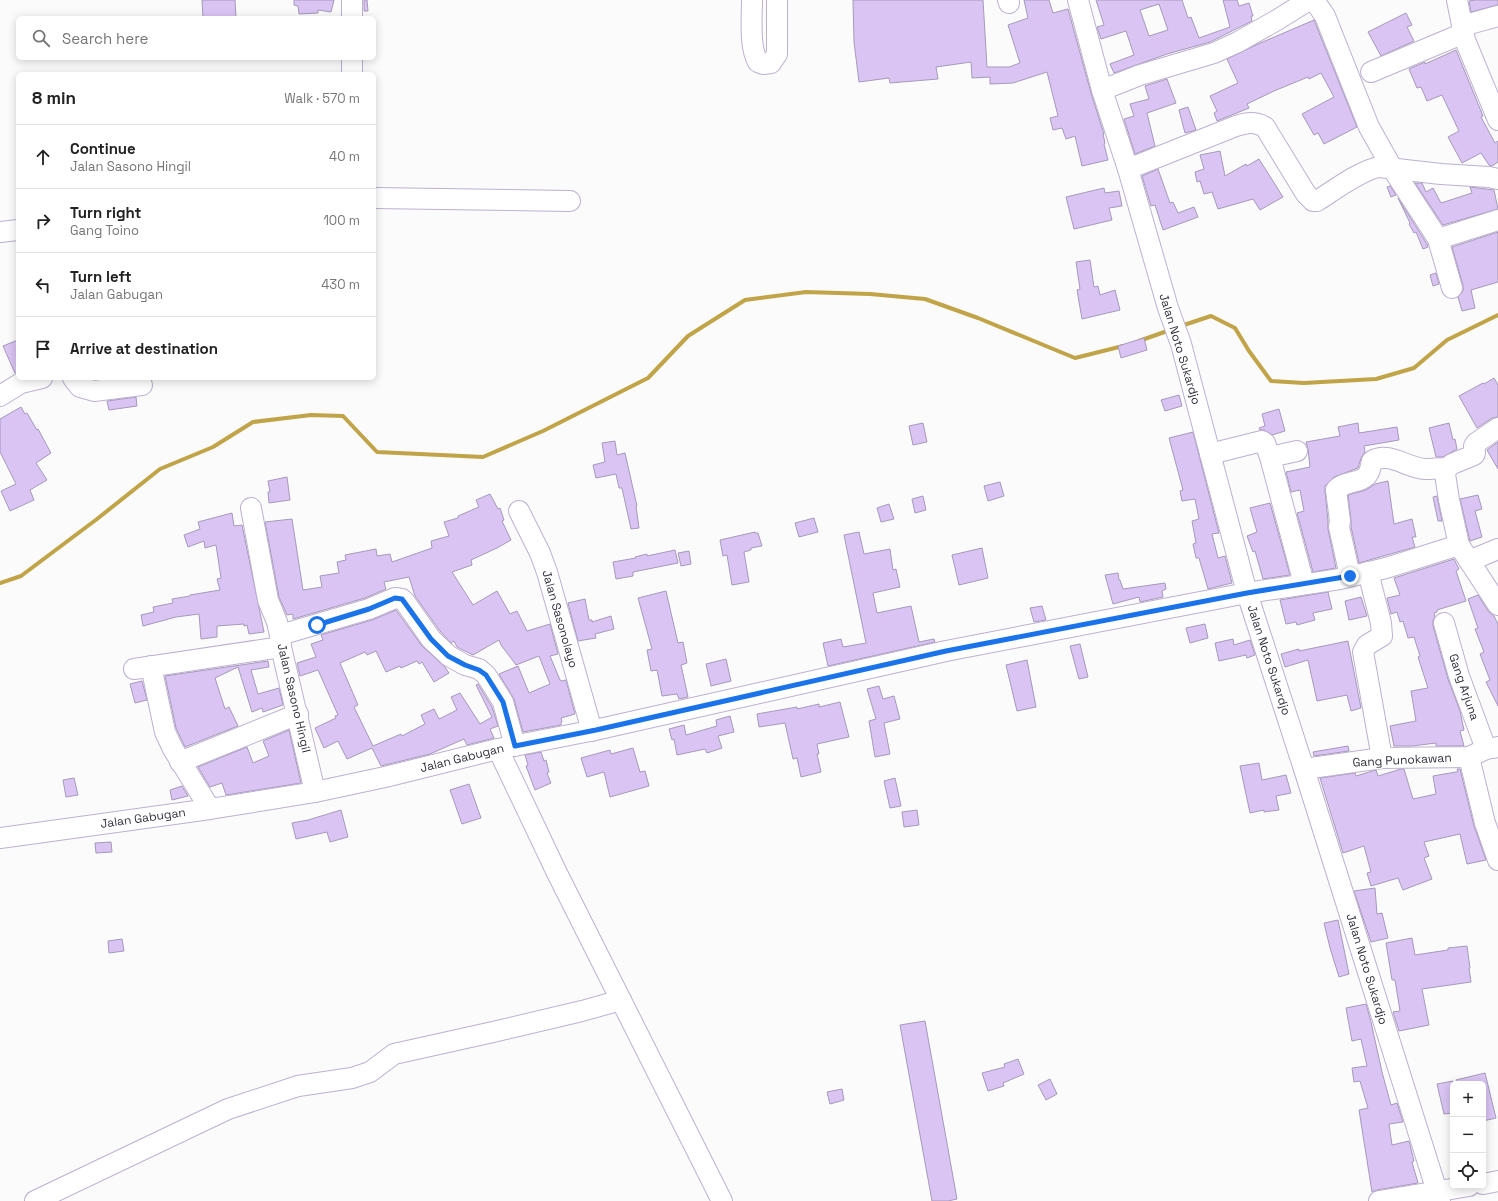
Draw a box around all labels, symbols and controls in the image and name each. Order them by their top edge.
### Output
search box [16,16,376,60]
icon: search [30,27,52,49]
text: Search here [62,29,148,48]
text: 8 min [32,87,76,109]
text: Walk · 570 m [284,90,360,107]
text: Continue [70,139,136,158]
icon: ahead [32,146,54,168]
text: 40 m [329,148,360,165]
text: Jalan Sasono Hingil [70,158,191,175]
text: Turn right [70,203,141,222]
icon: right [32,210,54,232]
text: 100 m [323,212,360,229]
text: Gang Toino [70,222,139,239]
text: Turn left [70,267,132,286]
icon: left [32,274,54,296]
text: 430 m [321,276,360,293]
text: Jalan Gabugan [70,286,163,303]
street label: Jalan Noto Sukardjo [1155,292,1205,406]
icon: arrive [32,338,54,360]
text: Arrive at destination [70,339,218,358]
route end [1341,567,1359,585]
street label: Jalan Sasonolayo [538,568,582,670]
street label: Jalan Noto Sukardjo [1244,603,1294,717]
route start [308,616,326,634]
street label: Jalan Sasono Hingil [274,642,314,754]
street label: Gang Arjuna [1445,652,1483,723]
street label: Jalan Gabugan [418,740,506,776]
street label: Gang Punokawan [1352,749,1452,771]
street label: Jalan Gabugan [99,804,187,832]
street label: Jalan Noto Sukardjo [1342,912,1392,1026]
map controls [1450,1081,1486,1189]
button: + [1450,1081,1486,1117]
button: − [1450,1117,1486,1153]
button: locate [1450,1153,1486,1189]

